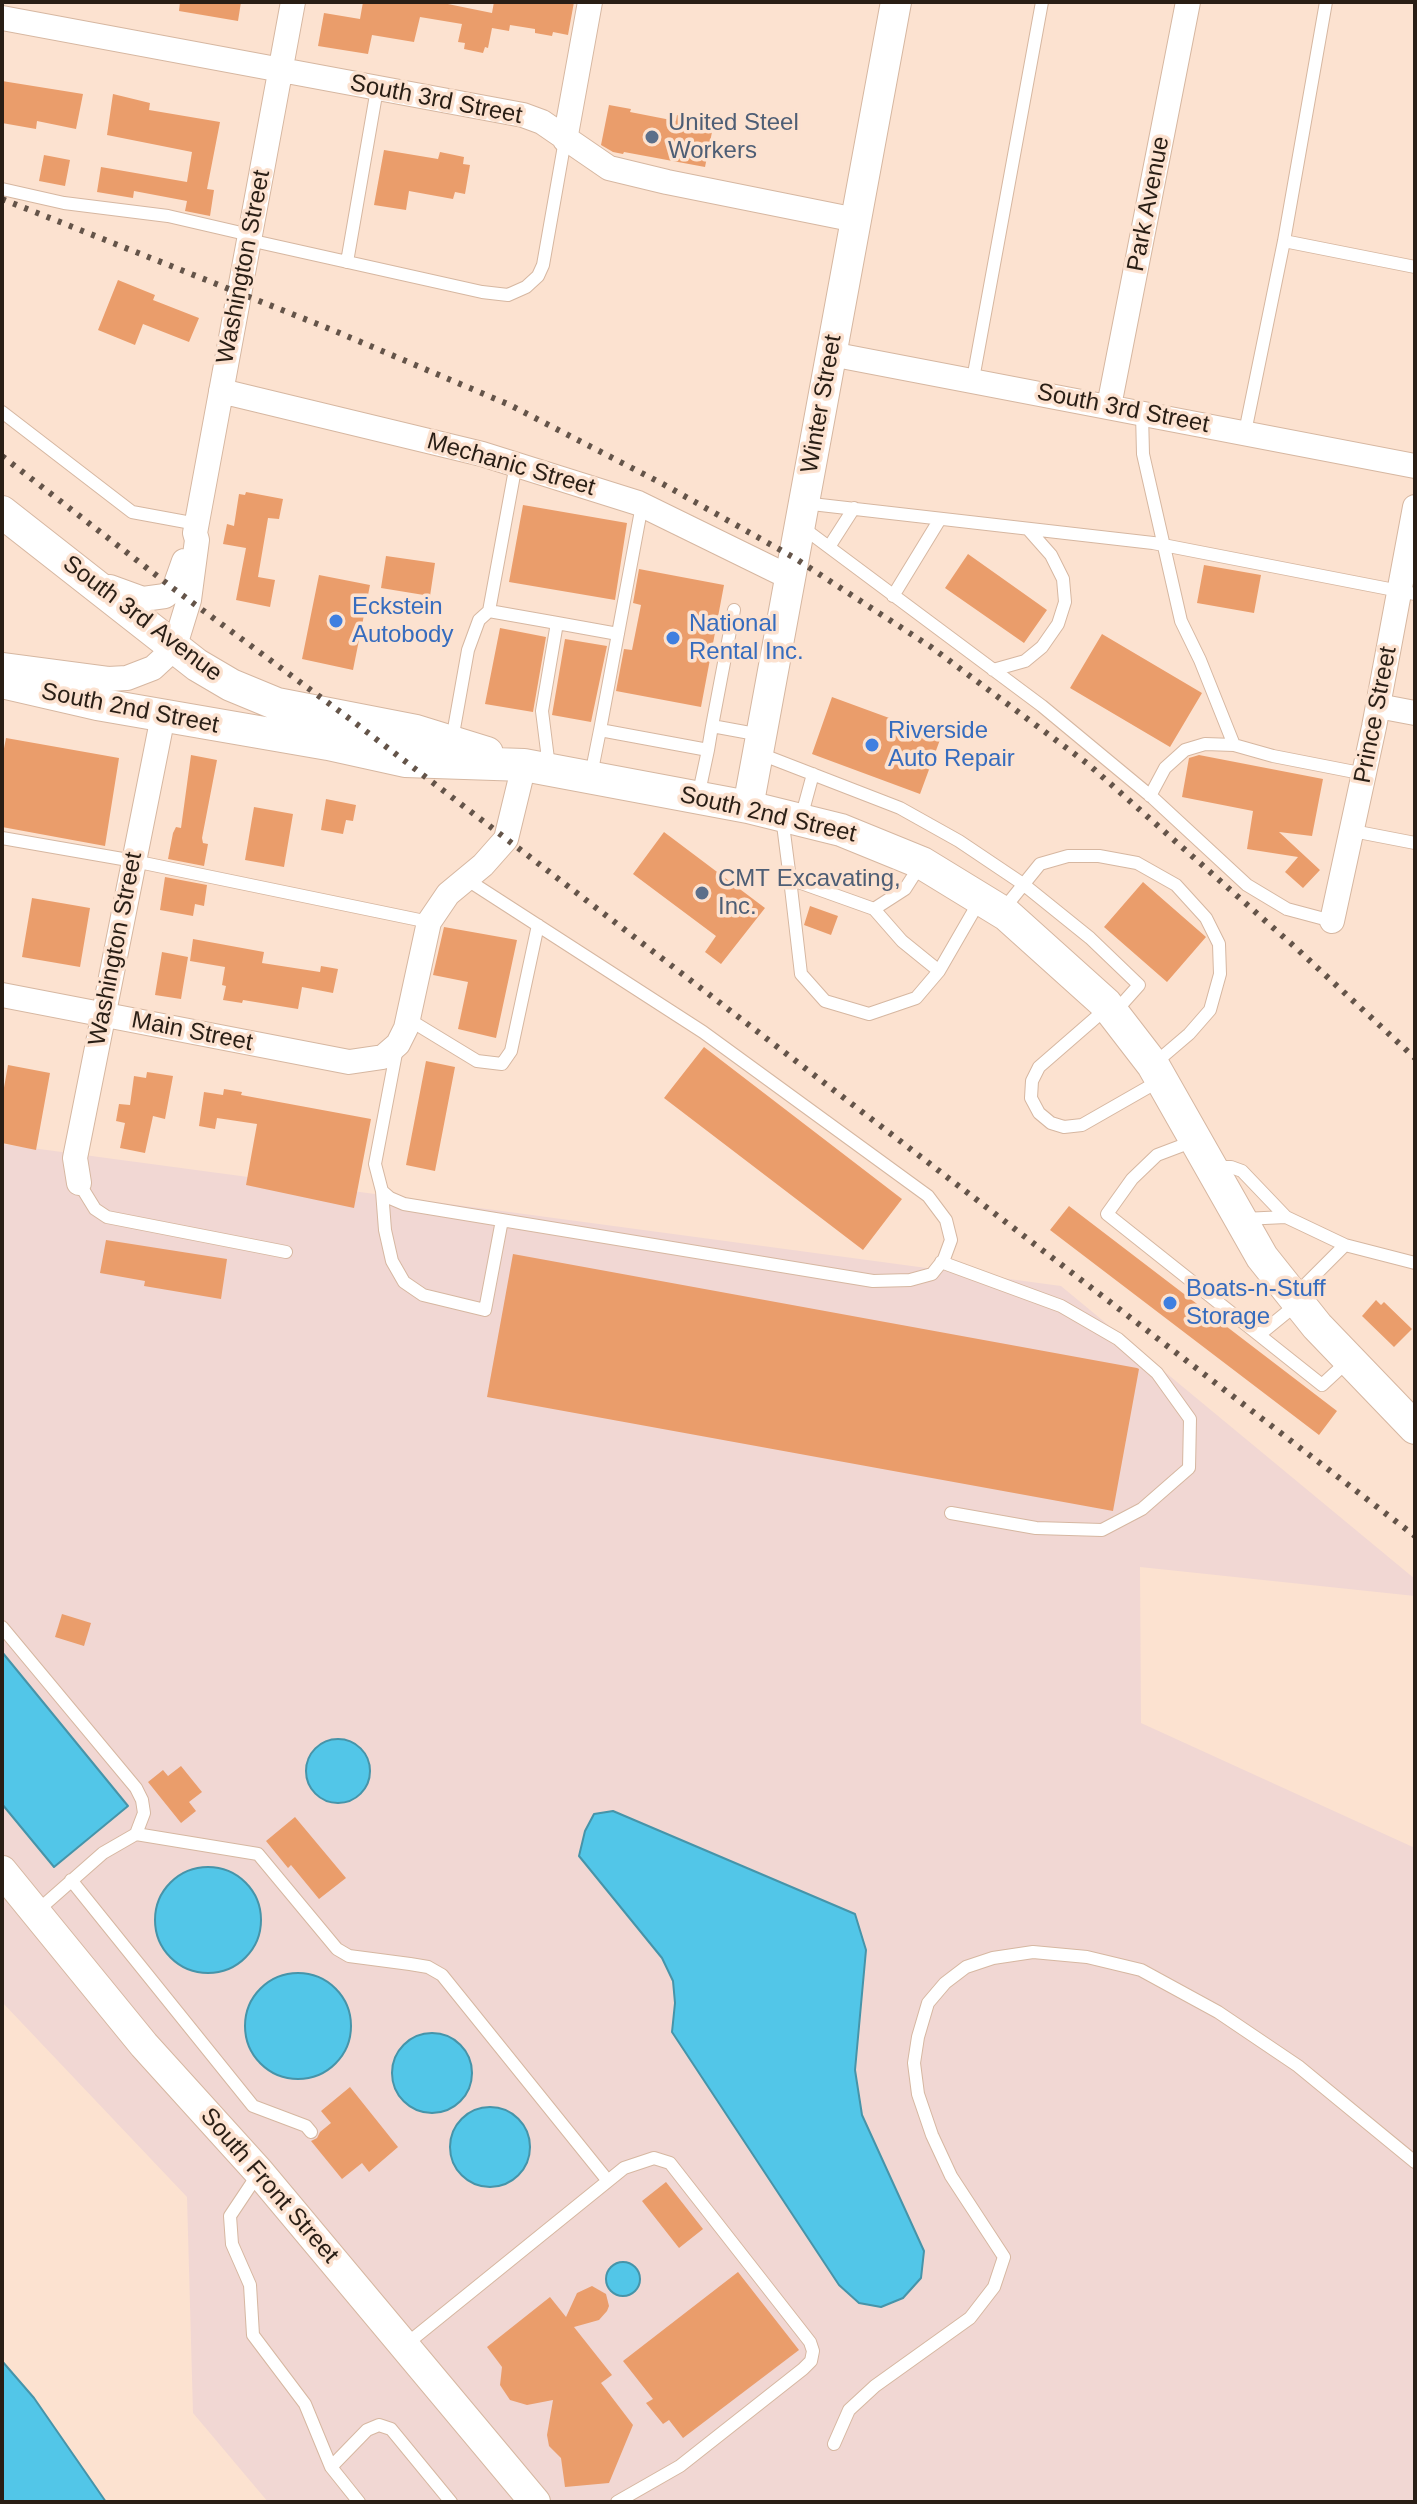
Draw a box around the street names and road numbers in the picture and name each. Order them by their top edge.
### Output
street label: South 3rd Street [347,69,525,131]
street label: Park Avenue [1122,134,1176,274]
street label: Washington Street [211,168,277,366]
street label: Winter Street [796,333,848,475]
street label: South 3rd Street [1034,378,1212,440]
street label: Mechanic Street [424,427,598,503]
street label: South 3rd Avenue [57,550,227,688]
street label: Prince Street [1349,644,1403,786]
street label: South 2nd Street [39,678,221,740]
street label: South 2nd Street [677,781,859,849]
street label: Washington Street [83,850,149,1048]
street label: Main Street [129,1006,255,1058]
street label: South Front Street [194,2103,344,2269]

